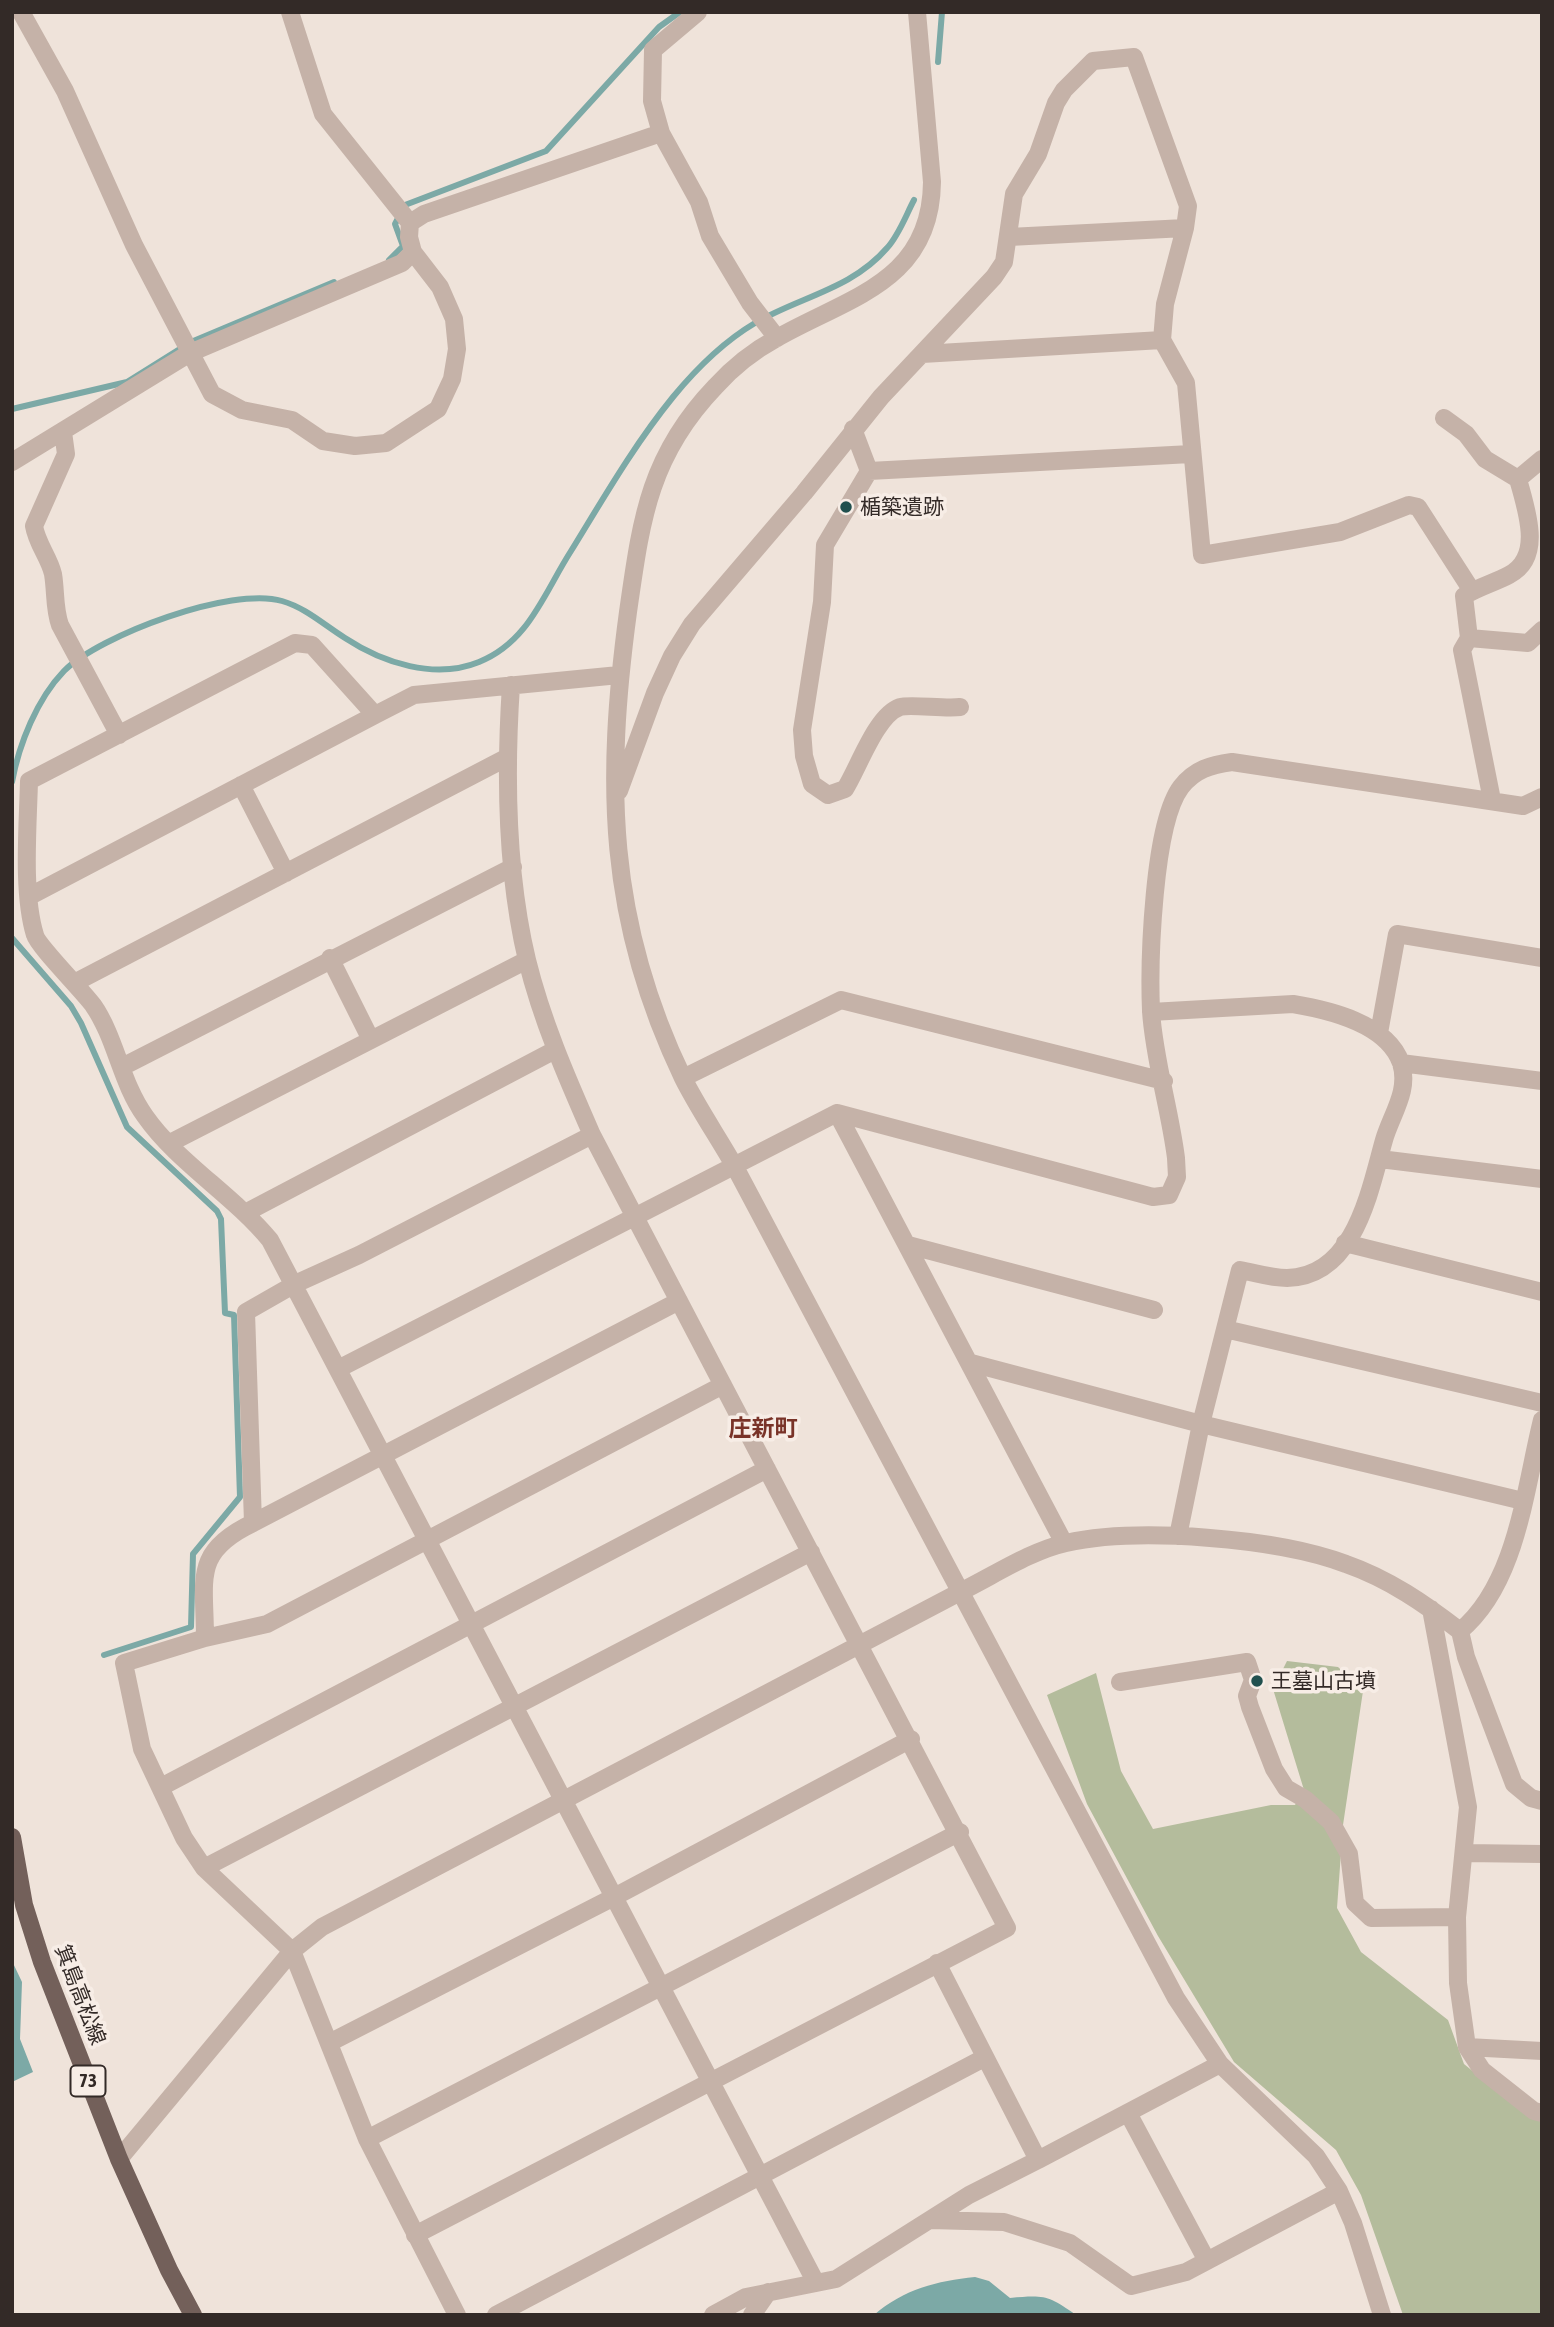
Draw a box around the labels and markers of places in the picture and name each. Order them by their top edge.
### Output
place label: 楯築遺跡 [860,494,944,520]
marker: 楯築遺跡 [838,499,854,515]
place label: 王墓山古墳 [1271,1668,1376,1694]
marker: 王墓山古墳 [1249,1673,1265,1689]

